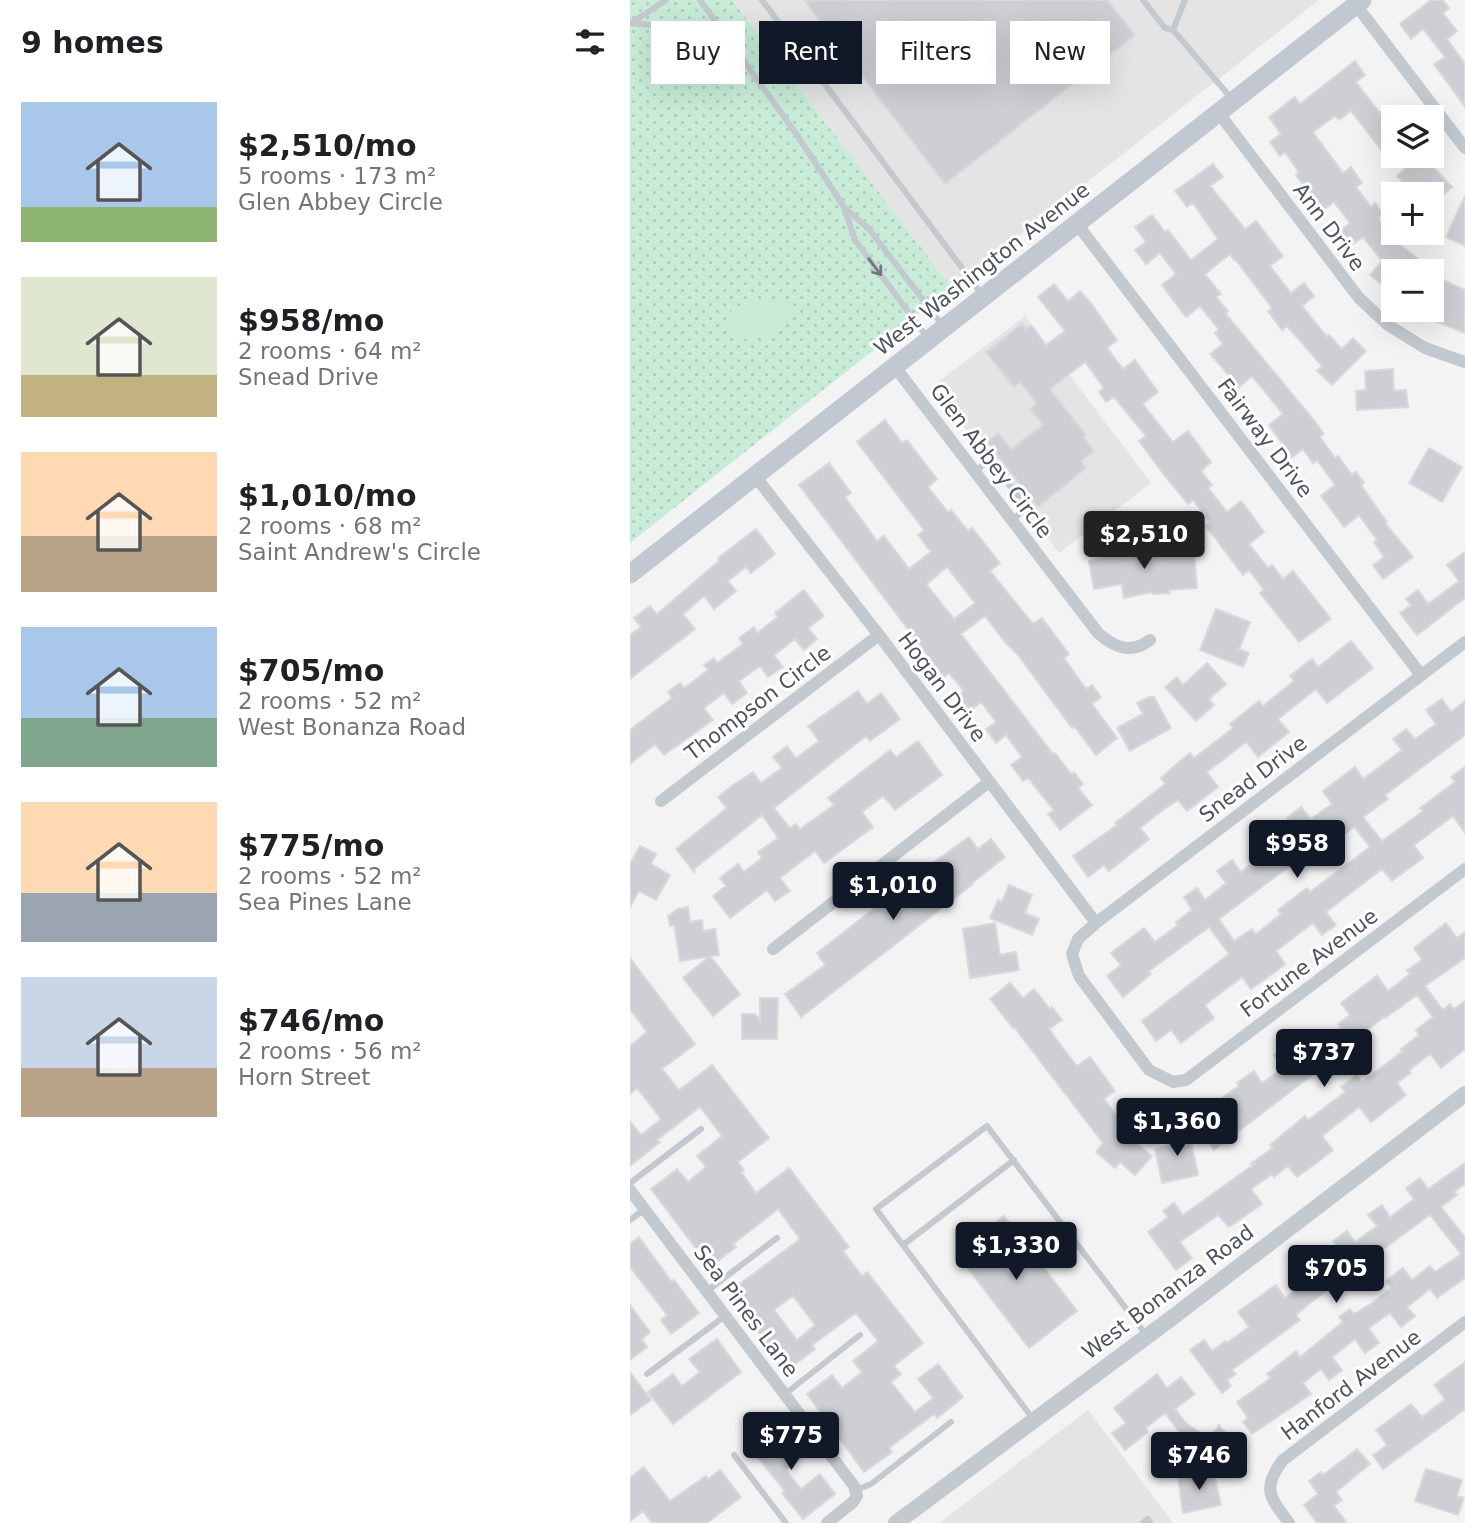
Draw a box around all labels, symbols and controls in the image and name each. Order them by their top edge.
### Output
chip: Buy [651,21,745,84]
chip: Rent [759,21,862,84]
chip: Filters [876,21,996,84]
chip: New [1010,21,1110,84]
icon: filters [571,23,609,61]
text: 9 homes [21,25,164,60]
map controls [1381,105,1444,322]
button: layers [1381,105,1444,168]
text: $2,510/mo [238,128,417,163]
icon: home [77,130,161,214]
text: 5 rooms · 173 m² [238,163,436,189]
street label: West Washington Avenue [870,178,1094,360]
street label: Ann Drive [1288,178,1370,276]
button: + [1381,182,1444,245]
text: Glen Abbey Circle [238,189,443,215]
one-way arrow [868,257,883,276]
button: − [1381,259,1444,322]
text: $958/mo [238,303,384,338]
icon: home [77,305,161,389]
text: 2 rooms · 64 m² [238,338,422,364]
text: Snead Drive [238,364,379,390]
street label: Fairway Drive [1212,374,1318,502]
street label: Glen Abbey Circle [925,379,1057,543]
text: $1,010/mo [238,478,417,513]
icon: home [77,480,161,564]
pin: $2,510 [1087,512,1201,571]
text: 2 rooms · 68 m² [238,513,422,539]
text: $2,510 [1100,521,1188,547]
text: Saint Andrew's Circle [238,539,481,565]
street label: Hogan Drive [893,628,991,746]
street label: Thompson Circle [680,641,835,766]
text: $705/mo [238,653,384,688]
icon: home [77,655,161,739]
text: 2 rooms · 52 m² [238,688,422,714]
text: West Bonanza Road [238,714,466,740]
street label: Snead Drive [1194,731,1312,827]
pin: $958 [1256,820,1338,880]
text: $775/mo [238,828,384,863]
icon: home [77,830,161,914]
text: $958 [1265,830,1329,856]
pin: $1,010 [836,862,950,922]
text: 2 rooms · 52 m² [238,863,422,889]
text: $1,010 [849,872,937,898]
text: Sea Pines Lane [238,889,412,915]
street label: Fortune Avenue [1236,904,1382,1022]
text: $746/mo [238,1003,384,1038]
icon: home [77,1005,161,1089]
pin: $737 [1283,1030,1365,1089]
text: 2 rooms · 56 m² [238,1038,422,1064]
text: $737 [1292,1039,1356,1065]
text: Horn Street [238,1064,370,1090]
pin: $1,360 [1120,1098,1234,1158]
text: $1,360 [1133,1108,1221,1134]
street label: West Bonanza Road [1078,1220,1258,1364]
pin: $1,330 [959,1222,1073,1282]
text: $1,330 [972,1232,1060,1258]
street label: Sea Pines Lane [689,1240,803,1382]
pin: $705 [1295,1246,1377,1305]
text: $705 [1304,1255,1368,1281]
street label: Hanford Avenue [1276,1325,1426,1445]
pin: $775 [750,1412,832,1472]
text: $775 [759,1422,823,1448]
pin: $746 [1158,1432,1240,1492]
text: $746 [1167,1442,1231,1468]

